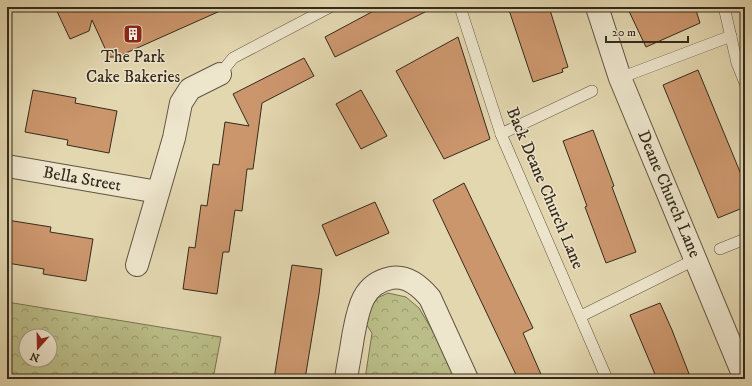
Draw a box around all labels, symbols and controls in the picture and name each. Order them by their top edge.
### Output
scale bar [606,18,688,44]
building icon: The Park Cake Bakeries [122,23,144,45]
text: 20 m [612,25,636,40]
place label: The Park Cake Bakeries [86,46,180,88]
street label: Back Deane Church Lane [501,104,589,272]
street label: Deane Church Lane [632,127,706,261]
street label: Bella Street [41,161,123,197]
north arrow [18,328,58,368]
text: N [28,348,42,365]

